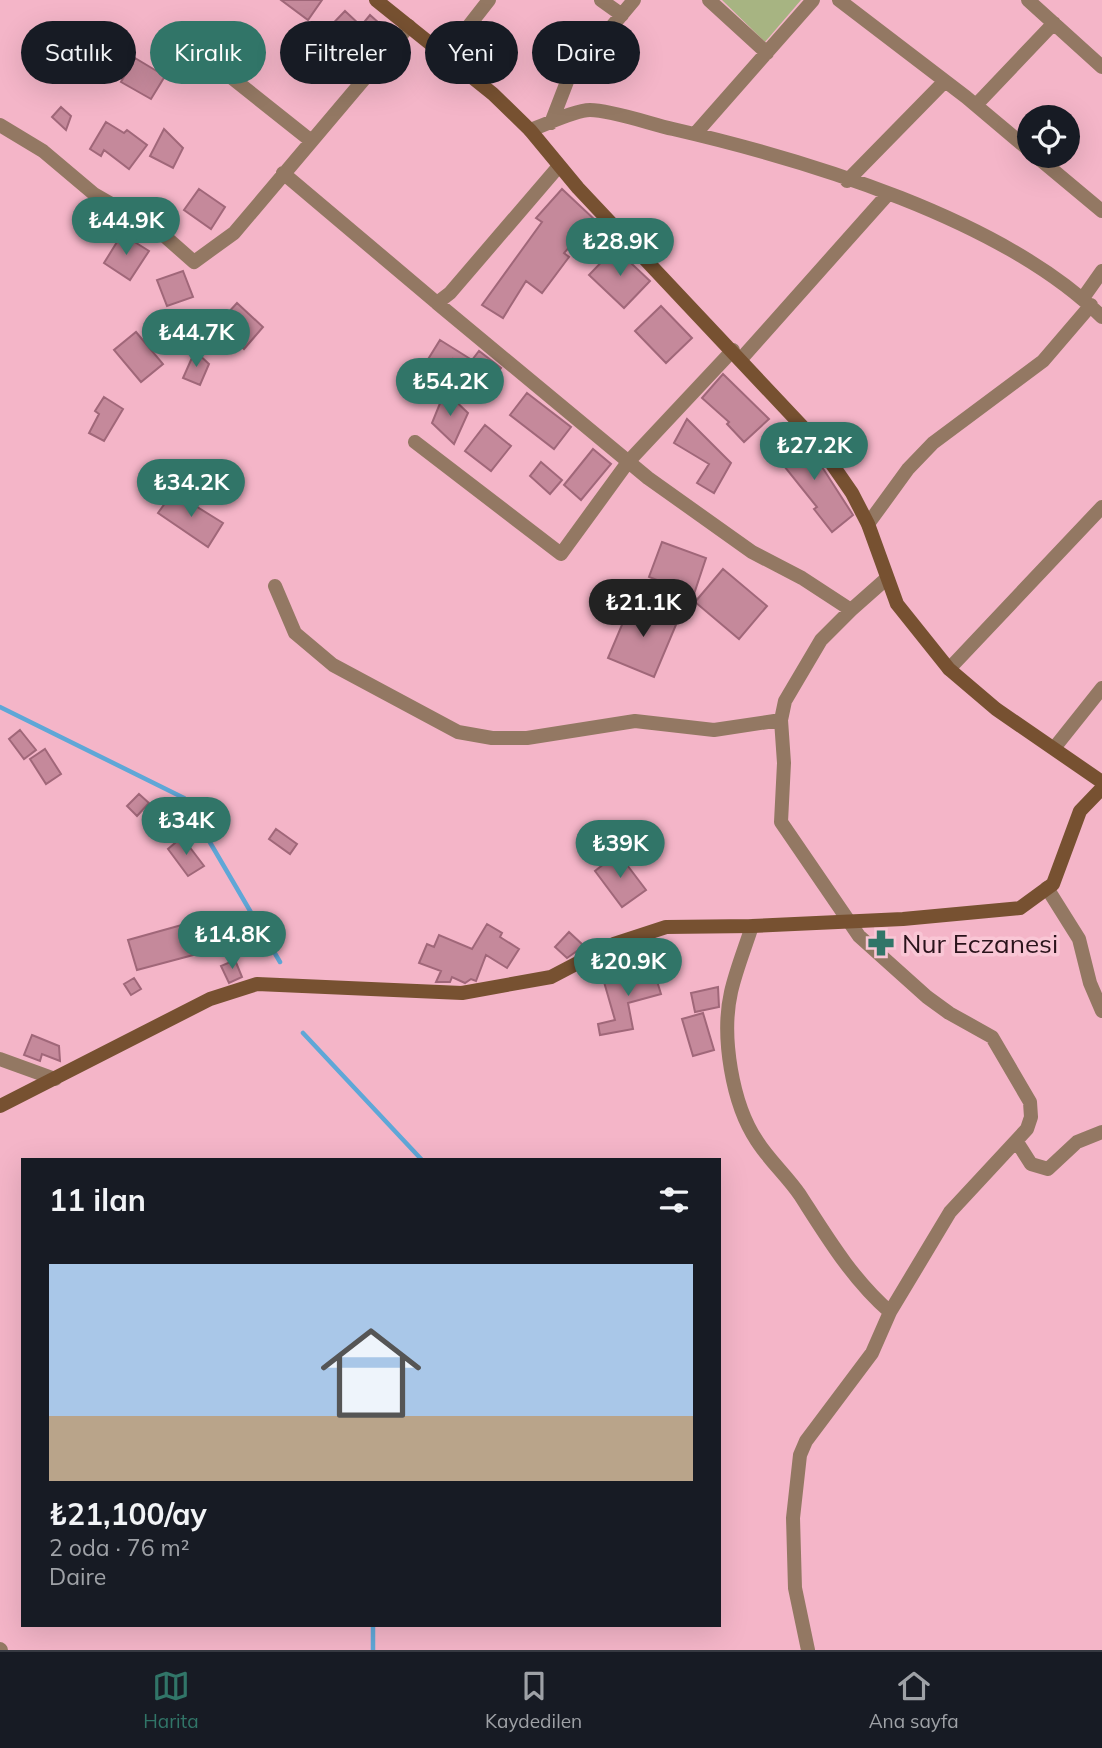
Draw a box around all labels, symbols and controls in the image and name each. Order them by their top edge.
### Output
chip: Satılık [21,21,136,84]
chip: Kiralık [150,21,266,84]
chip: Filtreler [280,21,411,84]
chip: Yeni [425,21,518,84]
chip: Daire [532,21,640,84]
map controls [1017,105,1080,168]
button: locate [1017,105,1080,168]
pin: ₺44.9K [69,198,183,257]
text: ₺44.9K [88,205,164,234]
pin: ₺28.9K [563,218,677,278]
text: ₺28.9K [582,226,658,255]
pin: ₺44.7K [139,310,253,369]
text: ₺44.7K [158,317,234,346]
pin: ₺54.2K [393,358,507,418]
text: ₺54.2K [412,366,488,395]
pin: ₺27.2K [757,422,871,482]
text: ₺27.2K [776,430,852,459]
pin: ₺34.2K [134,460,248,519]
text: ₺34.2K [153,467,229,496]
pin: ₺21.1K [586,580,700,639]
text: ₺21.1K [605,587,681,616]
pin: ₺34K [145,798,227,857]
text: ₺34K [158,805,214,834]
pin: ₺39K [579,820,661,880]
text: ₺39K [592,828,648,857]
pin: ₺14.8K [175,912,289,971]
text: ₺14.8K [194,919,270,948]
place label: Nur Eczanesi [902,927,1058,960]
pharmacy icon: Nur Eczanesi [866,928,896,958]
pin: ₺20.9K [571,939,685,998]
text: ₺20.9K [590,946,666,975]
text: 11 ilan [49,1181,146,1219]
icon: filters [655,1181,693,1219]
icon: home [308,1310,434,1436]
text: ₺21,100/ay [49,1495,207,1533]
text: 2 oda · 76 m² [49,1533,189,1562]
text: Daire [49,1562,106,1591]
tab: Harita [143,1667,199,1733]
tab: Kaydedilen [485,1667,582,1733]
tab: Ana sayfa [869,1667,959,1733]

